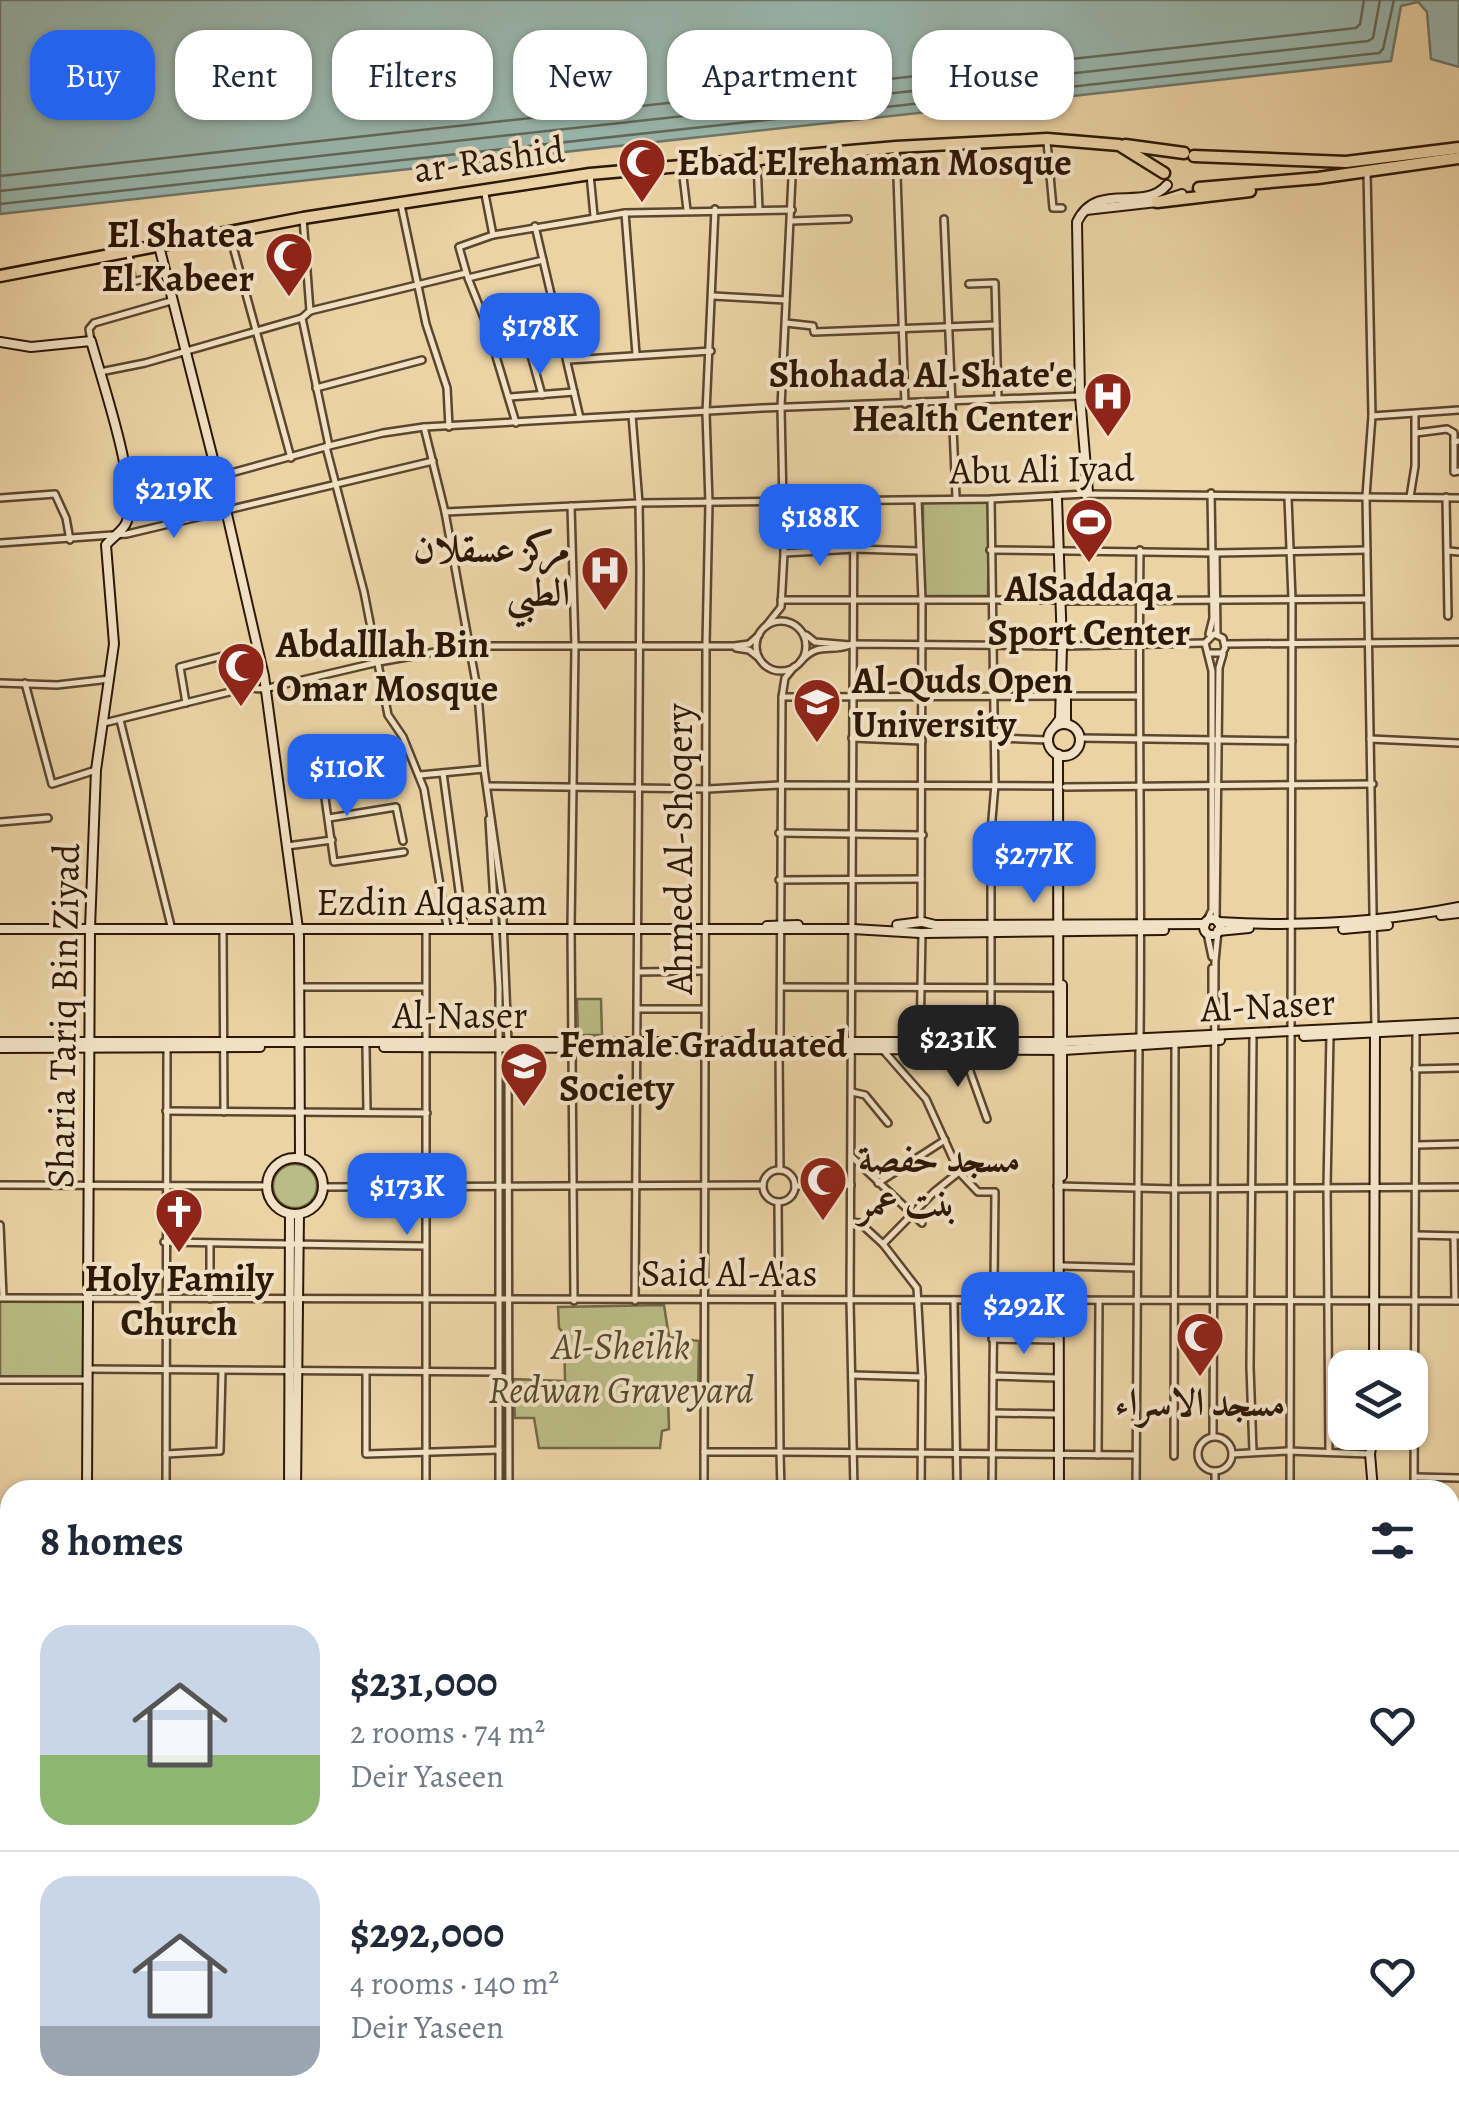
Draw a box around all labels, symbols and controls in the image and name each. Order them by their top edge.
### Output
chip: Buy [30,30,155,120]
chip: Rent [175,30,312,120]
chip: Filters [332,30,493,120]
chip: New [513,30,647,120]
chip: Apartment [667,30,892,120]
chip: House [912,30,1074,120]
street label: ar-Rashid [410,123,568,195]
mosque icon: Ebad Elrehaman Mosque [616,136,668,204]
place label: Ebad Elrehaman Mosque [677,136,1072,188]
place label: El Shatea El Kabeer [101,208,255,304]
mosque icon: El Shatea El Kabeer [263,230,315,298]
pin: $178K [470,293,610,378]
text: $178K [502,303,578,347]
place label: Shohada Al-Shate'e Health Center [769,348,1073,444]
hospital icon: Shohada Al-Shate'e Health Center [1082,370,1134,438]
street label: Abu Ali Iyad [948,441,1135,497]
pin: $219K [104,456,244,541]
text: $219K [135,466,213,510]
pin: $188K [750,484,890,569]
text: $188K [781,494,859,538]
sports icon: AlSaddaqa Sport Center [1063,496,1115,564]
place label: مركز عسقلان الطبي [413,522,570,628]
hospital icon: مركز عسقلان الطبي [579,544,631,612]
place label: AlSaddaqa Sport Center [988,562,1191,658]
place label: Abdalllah Bin Omar Mosque [275,618,498,714]
mosque icon: Abdalllah Bin Omar Mosque [215,640,267,708]
place label: Al-Quds Open University [851,654,1073,750]
school or university icon: Al-Quds Open University [791,676,843,744]
street label: Ahmed Al-Shoqery [653,702,705,996]
pin: $110K [277,734,417,819]
text: $110K [310,744,384,788]
pin: $277K [964,821,1104,906]
text: $277K [995,831,1073,875]
street label: Sharia Tariq Bin Ziyad [34,842,92,1189]
street label: Ezdin Alqasam [316,876,548,928]
street label: Al-Naser [1198,975,1337,1035]
street label: Al-Naser [391,989,528,1041]
pin: $231K [888,1005,1028,1090]
text: $231K [920,1015,996,1059]
place label: Female Graduated Society [559,1018,848,1114]
school or university icon: Female Graduated Society [498,1040,550,1108]
place label: مسجد حفصة بنت عمر [854,1132,1020,1228]
pin: $173K [337,1153,477,1238]
mosque icon: مسجد حفصة بنت عمر [797,1154,849,1222]
text: $173K [370,1163,444,1207]
church icon: Holy Family Church [153,1186,205,1254]
street label: Said Al-A'as [640,1247,818,1299]
place label: Holy Family Church [85,1252,275,1348]
pin: $292K [954,1272,1094,1357]
text: $292K [983,1282,1065,1326]
mosque icon: مسجد الاسراء [1174,1310,1226,1378]
park label: Al-Sheihk Redwan Graveyard [488,1320,754,1416]
map controls [1328,1350,1428,1450]
button: layers [1328,1350,1428,1450]
place label: مسجد الاسراء [1115,1376,1285,1428]
text: 8 homes [40,1512,184,1569]
icon: filters [1365,1513,1420,1568]
text: $231,000 [350,1653,498,1710]
icon: home [120,1665,240,1785]
icon: heart [1365,1698,1420,1753]
text: 2 rooms · 74 m² [350,1710,545,1754]
text: Deir Yaseen [350,1754,504,1798]
text: $292,000 [350,1904,504,1961]
icon: home [120,1916,240,2036]
icon: heart [1365,1949,1420,2004]
text: 4 rooms · 140 m² [350,1961,559,2005]
text: Deir Yaseen [350,2005,504,2049]

